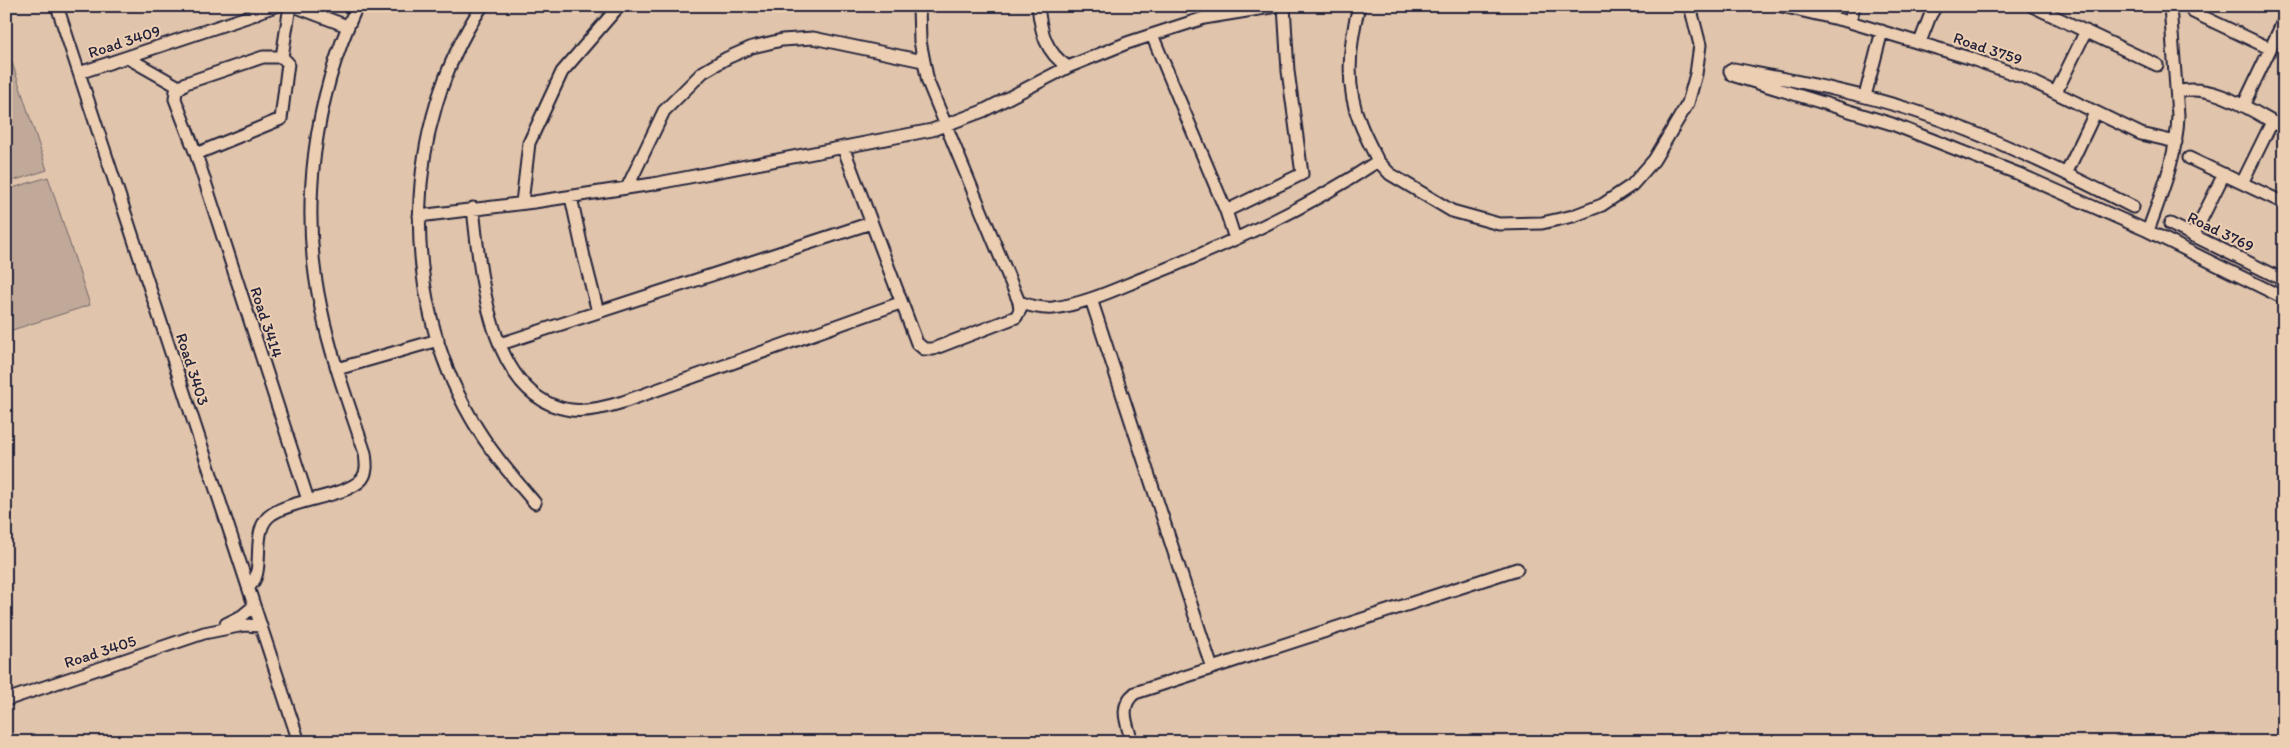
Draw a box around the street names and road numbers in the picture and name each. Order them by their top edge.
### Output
street label: Road 3409 [86,21,163,62]
street label: Road 3759 [1951,28,2025,69]
street label: Road 3769 [2184,207,2257,256]
street label: Road 3414 [246,284,287,360]
street label: Road 3403 [172,331,213,408]
street label: Road 3405 [62,631,139,672]

